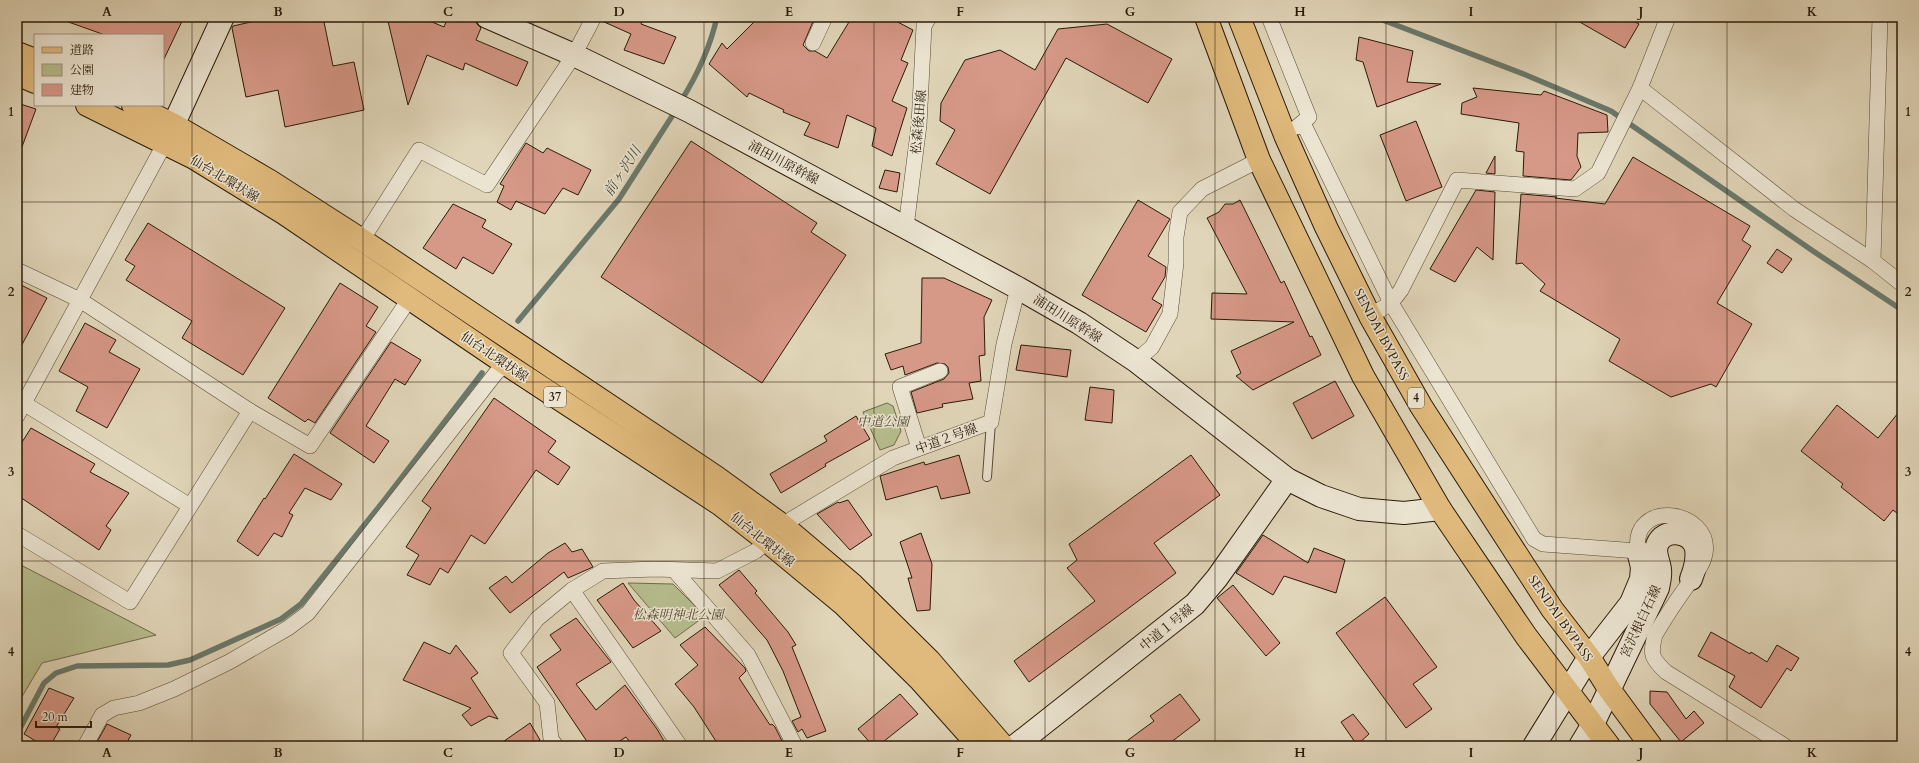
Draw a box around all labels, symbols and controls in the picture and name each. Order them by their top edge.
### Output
text: A [102,3,112,21]
text: B [273,3,283,21]
text: C [443,3,453,21]
text: D [613,3,625,21]
text: E [785,3,793,21]
text: F [956,3,964,21]
text: G [1125,3,1136,21]
text: H [1294,3,1306,21]
text: I [1468,3,1474,21]
text: J [1637,3,1644,21]
text: K [1807,3,1818,21]
legend [34,34,164,106]
text: 道路 [70,42,94,58]
text: 公園 [70,62,94,78]
text: 建物 [70,82,94,98]
street label: 松森後田線 [907,89,931,155]
text: 1 [8,103,14,121]
text: 1 [1905,103,1911,121]
street label: 浦田川原幹線 [745,137,822,189]
water label: 前ヶ沢川 [599,141,647,200]
street label: 仙台北環状線 [186,151,263,207]
text: 2 [8,283,15,301]
text: 2 [1905,283,1912,301]
street label: SENDAI BYPASS [1349,285,1413,384]
street label: 浦田川原幹線 [1030,291,1105,347]
street label: 仙台北環状線 [457,328,532,386]
road number: 37 [544,387,566,407]
road number: 4 [1408,388,1424,408]
park label: 中道公園 [857,413,911,431]
street label: 中道２号線 [913,419,980,459]
text: 3 [8,463,15,481]
text: 3 [1905,463,1912,481]
street label: 仙台北環状線 [726,508,798,571]
street label: SENDAI BYPASS [1524,572,1597,665]
street label: 宮沢根白石線 [1616,582,1666,661]
street label: 中道１号線 [1136,600,1198,655]
park label: 松森明神北公園 [632,606,725,624]
text: 4 [8,643,15,661]
text: 4 [1905,643,1912,661]
scale bar [36,703,91,729]
text: 20 m [42,709,69,725]
text: A [102,744,112,762]
text: B [273,744,283,762]
text: C [443,744,453,762]
text: D [613,744,625,762]
text: E [785,744,793,762]
text: F [956,744,964,762]
text: G [1125,744,1136,762]
text: H [1294,744,1306,762]
text: I [1468,744,1474,762]
text: J [1637,744,1644,762]
text: K [1807,744,1818,762]

